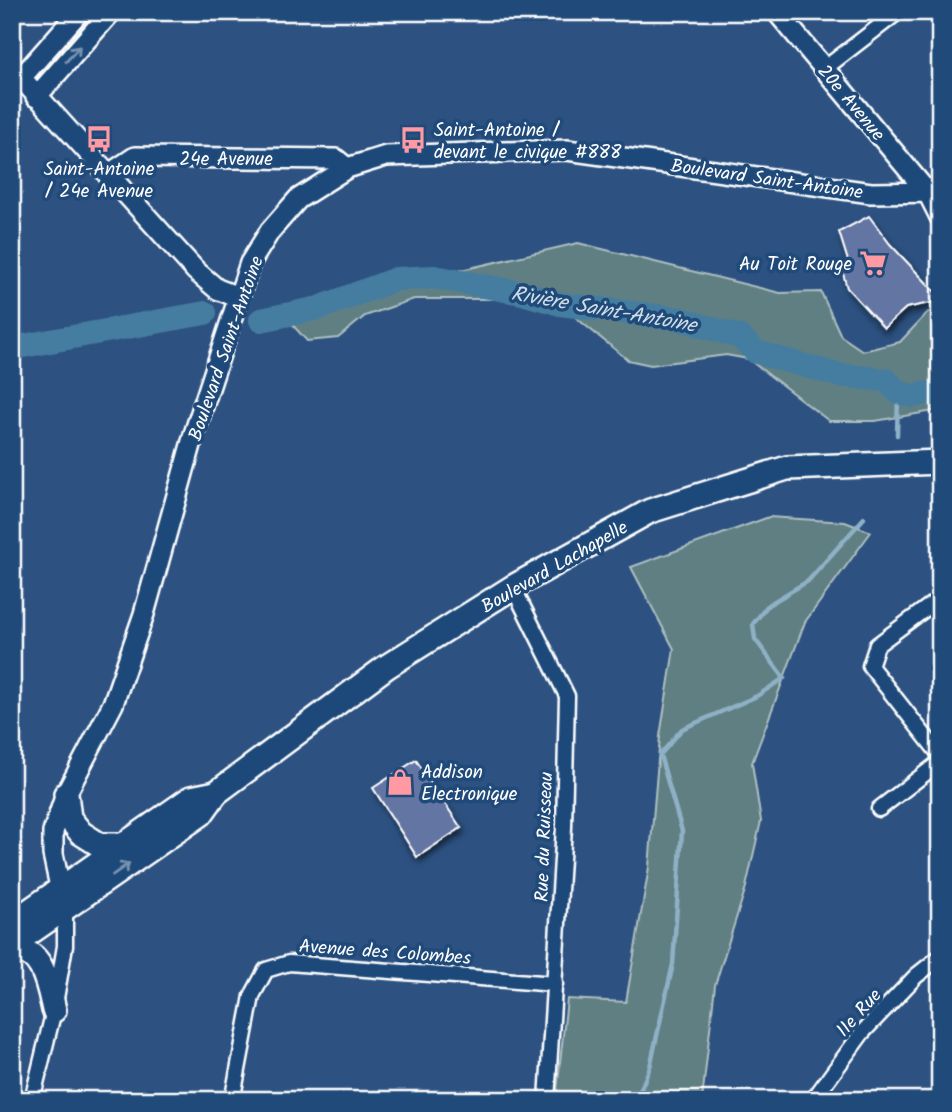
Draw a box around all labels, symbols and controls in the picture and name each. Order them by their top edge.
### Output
one-way arrow [65,46,81,64]
street label: 20e Avenue [809,58,892,149]
place label: Saint-Antoine / devant le civique #888 [434,116,622,168]
bus stop icon: Saint-Antoine / 24e Avenue [84,124,114,154]
bus stop icon: Saint-Antoine / devant le civique #888 [398,125,428,155]
street label: 24e Avenue [179,145,273,175]
street label: Boulevard Saint-Antoine [669,152,865,208]
place label: Saint-Antoine / 24e Avenue [44,155,155,207]
supermarket icon: Au Toit Rouge [858,248,888,278]
place label: Au Toit Rouge [739,250,852,280]
street label: Boulevard Saint-Antoine [181,252,273,445]
water label: Rivière Saint-Antoine [509,278,701,343]
street label: Boulevard Lachapelle [476,513,635,622]
place label: Addison Electronique [421,758,518,810]
shop icon: Addison Electronique [385,767,415,797]
street label: Rue du Ruisseau [528,771,562,903]
one-way arrow [111,862,130,876]
street label: Avenue des Colombes [298,932,472,974]
street label: 11e Rue [829,982,890,1045]

